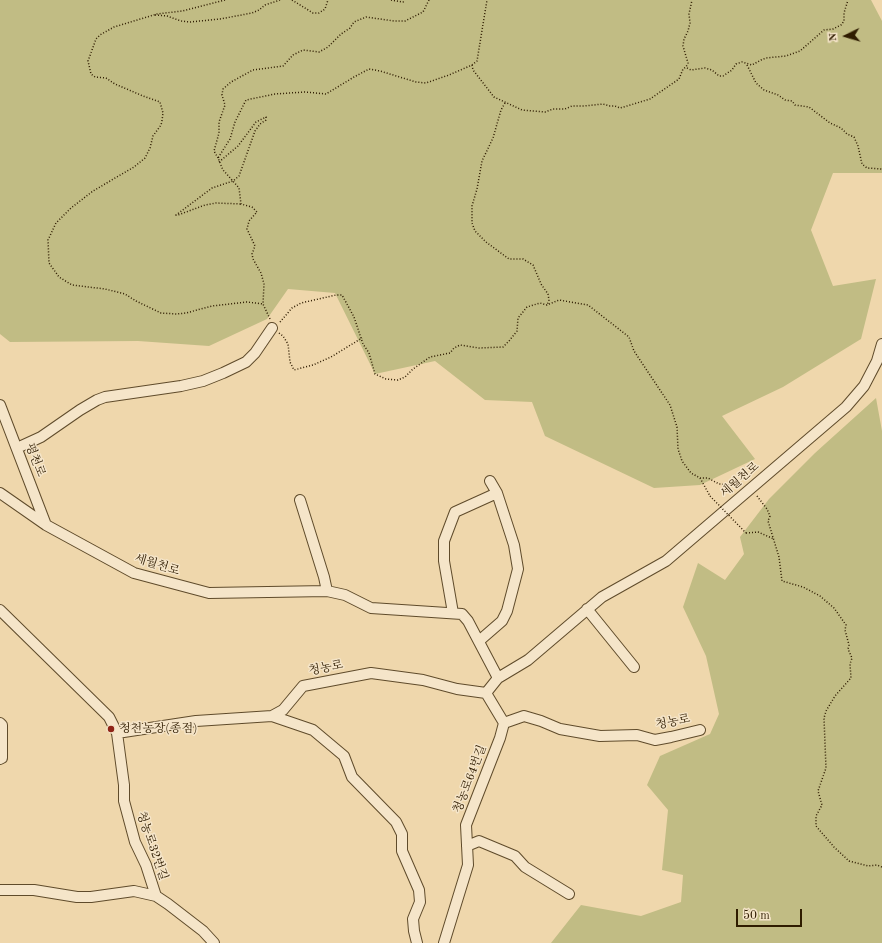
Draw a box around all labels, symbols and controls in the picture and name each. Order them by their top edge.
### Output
north arrow [826,16,866,56]
text: N [828,32,839,42]
street label: 평천로 [22,441,48,479]
street label: 세월천로 [718,459,762,501]
street label: 세월천로 [133,551,181,579]
street label: 청농로 [308,658,344,678]
street label: 청농로 [655,712,691,732]
place label: 청천농장(종점) [119,722,197,736]
marker: 청천농장(종점) [106,724,116,734]
street label: 청농로64번길 [450,743,490,815]
street label: 청농로32번길 [133,810,171,882]
scale bar [738,901,804,927]
text: 50 m [743,910,770,922]

